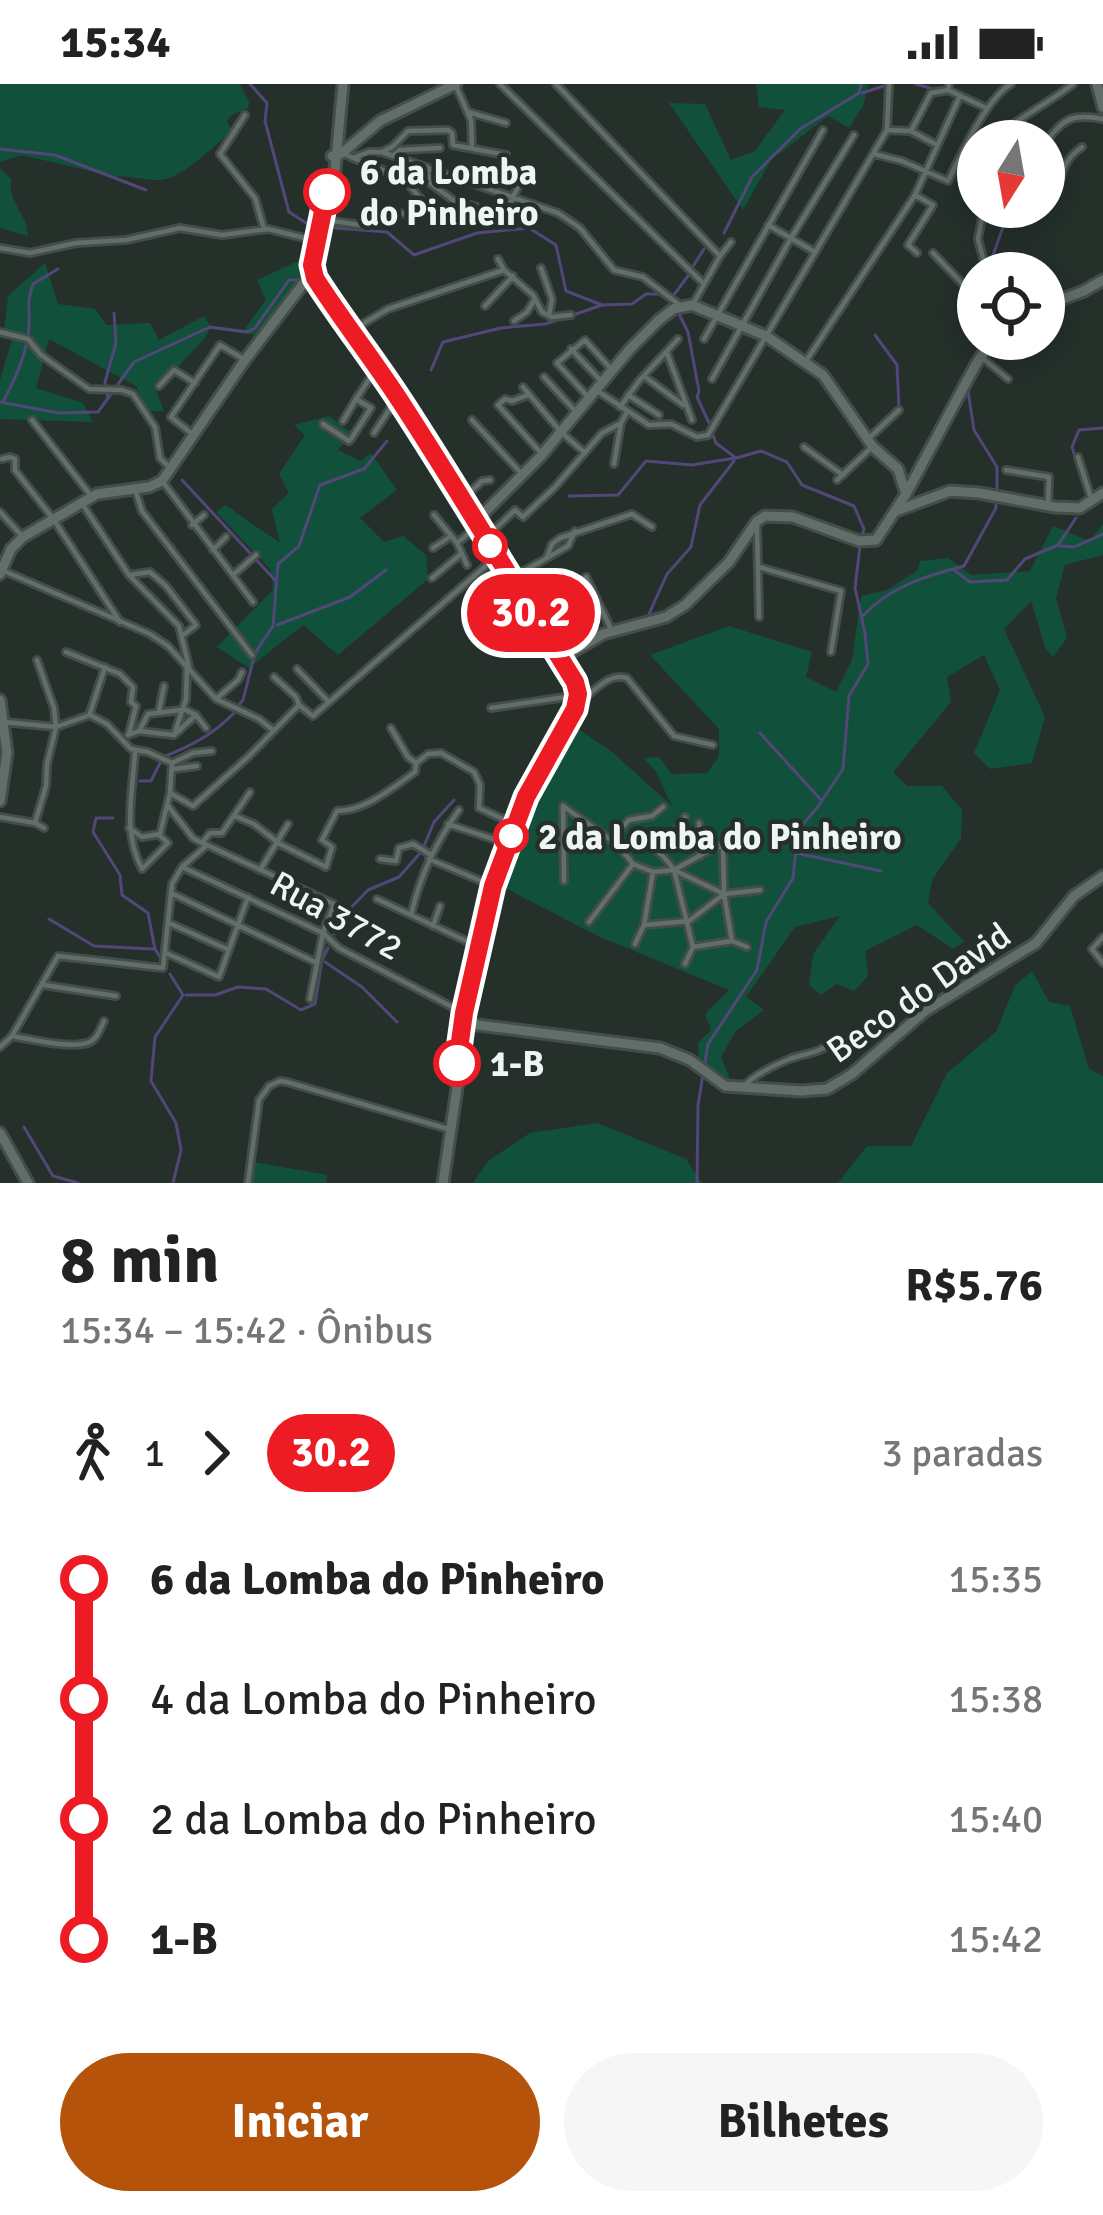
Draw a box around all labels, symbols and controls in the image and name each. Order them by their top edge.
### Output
text: 15:34 [60,15,170,70]
north arrow [957,120,1065,228]
map controls [957,120,1065,360]
place label: 6 da Lomba do Pinheiro [360,150,538,236]
marker: 6 da Lomba do Pinheiro [305,170,349,214]
button: locate [957,252,1065,360]
unlabelled marker [474,530,506,562]
line badge: 30.2 [447,574,615,652]
text: 30.2 [491,587,571,638]
place label: 2 da Lomba do Pinheiro [538,815,902,860]
marker: 2 da Lomba do Pinheiro [495,820,527,852]
street label: Rua 3772 [262,862,410,971]
street label: Beco do David [818,913,1020,1073]
marker: 1-B [435,1041,479,1085]
place label: 1-B [490,1042,544,1087]
text: 8 min [60,1220,219,1301]
text: R$5.76 [905,1258,1043,1313]
text: 15:34 – 15:42 · Ônibus [60,1306,433,1354]
icon: walk [60,1420,126,1486]
icon: forward [183,1420,249,1486]
text: 30.2 [291,1427,371,1478]
text: 1 [144,1429,165,1477]
text: 3 paradas [882,1429,1043,1477]
text: 6 da Lomba do Pinheiro [150,1552,605,1607]
text: 15:35 [948,1555,1043,1603]
text: 4 da Lomba do Pinheiro [150,1672,597,1727]
text: 15:38 [948,1675,1043,1723]
text: 2 da Lomba do Pinheiro [150,1792,597,1847]
text: 15:40 [948,1795,1043,1843]
text: 1-B [150,1912,218,1967]
text: 15:42 [948,1915,1043,1963]
button: Iniciar [60,2053,540,2191]
button: Bilhetes [564,2053,1043,2191]

